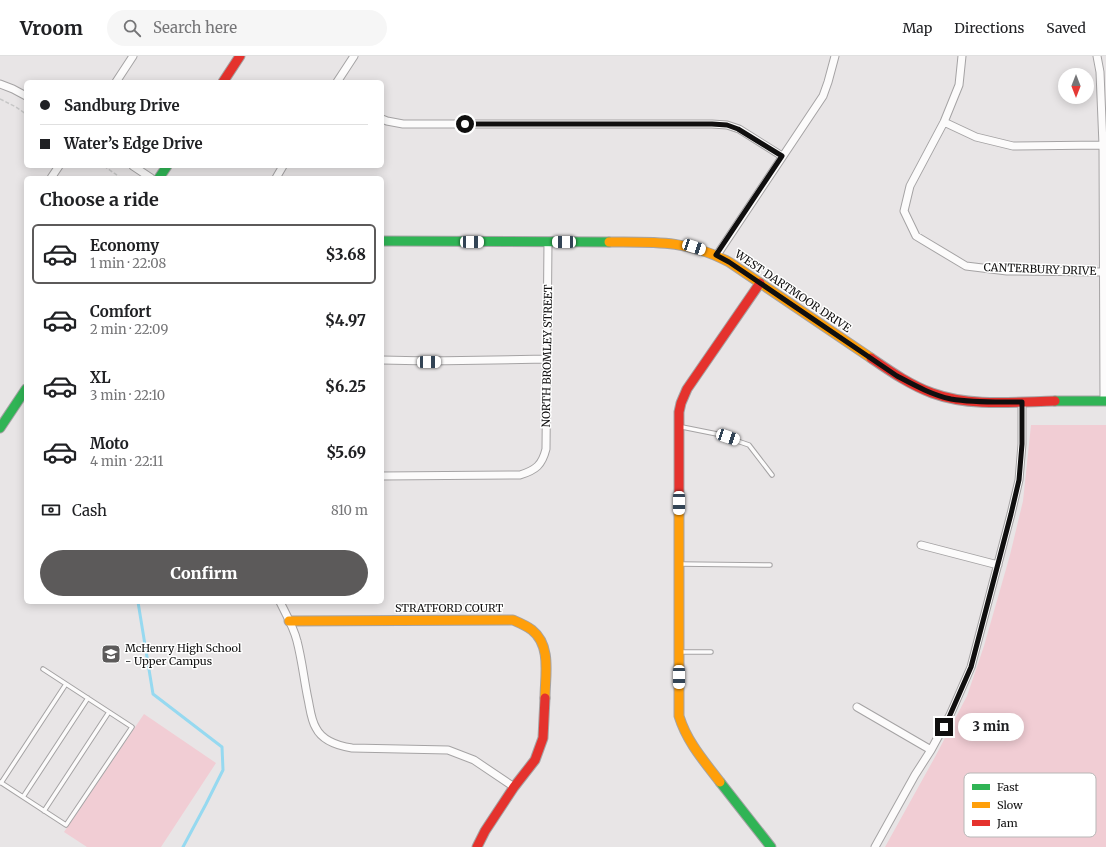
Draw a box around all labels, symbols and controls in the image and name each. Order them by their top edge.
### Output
search box [107,10,387,46]
text: Vroom [20,16,83,40]
icon: search [121,17,143,39]
text: Search here [153,18,237,37]
text: Map [902,19,932,37]
text: Directions [954,19,1024,37]
text: Saved [1046,19,1086,37]
north arrow [1058,68,1094,104]
map controls [1058,68,1094,104]
text: Sandburg Drive [64,96,180,115]
route start [456,115,474,133]
text: Water’s Edge Drive [64,134,203,153]
text: Choose a ride [40,188,159,211]
icon: car [42,236,78,272]
text: Economy [90,236,159,255]
car [460,236,484,248]
car [552,236,576,248]
car [681,238,707,256]
text: $3.68 [325,245,366,264]
street label: WEST DARTMOOR DRIVE [731,246,854,335]
text: 1 min · 22:08 [90,255,166,272]
street label: CANTERBURY DRIVE [983,260,1097,278]
street label: NORTH BROMLEY STREET [539,284,555,428]
icon: car [42,302,78,338]
text: Comfort [90,302,151,321]
text: $4.97 [325,311,366,330]
text: 2 min · 22:09 [90,321,168,338]
car [417,356,441,368]
icon: car [42,368,78,404]
text: XL [90,368,111,387]
text: $6.25 [325,377,366,396]
text: 3 min · 22:10 [90,387,165,404]
car [715,427,741,447]
icon: car [42,434,78,470]
text: Moto [90,434,129,453]
text: $5.69 [326,443,366,462]
text: 4 min · 22:11 [90,453,163,470]
car [673,491,685,515]
icon: cash [40,499,62,521]
text: Cash [72,501,107,520]
text: 810 m [331,502,368,519]
button: Confirm [40,550,368,596]
street label: STRATFORD COURT [395,601,503,615]
place label: McHenry High School - Upper Campus [125,641,242,668]
school or university icon: McHenry High School - Upper Campus [100,643,122,665]
car [673,665,685,689]
callout: 3 min [958,713,1024,741]
route end [935,718,953,736]
text: 3 min [972,718,1010,735]
legend [964,773,1096,837]
text: Fast [997,780,1020,794]
text: Slow [997,798,1023,812]
text: Jam [996,816,1018,830]

